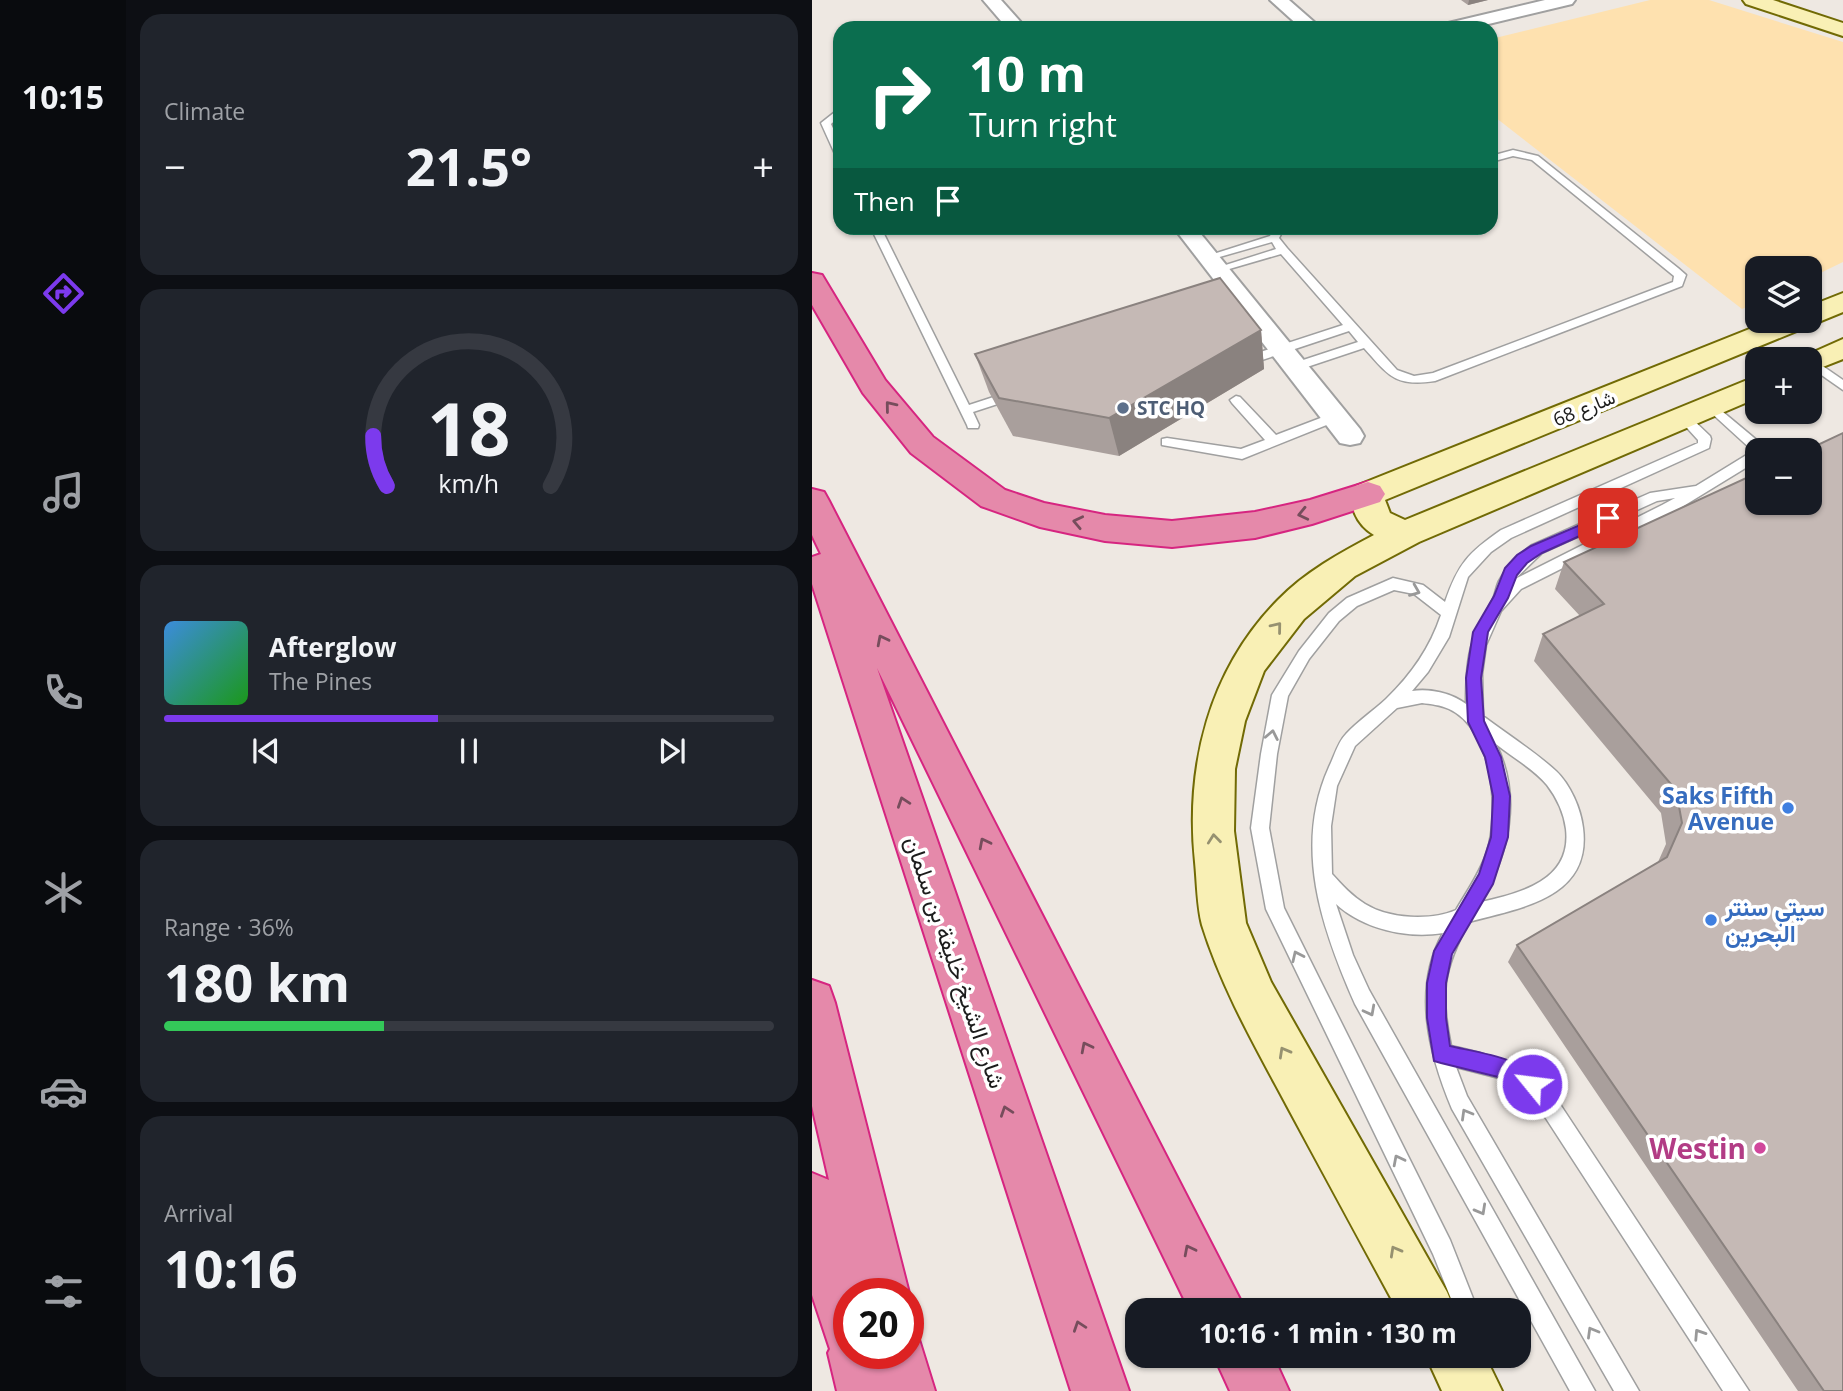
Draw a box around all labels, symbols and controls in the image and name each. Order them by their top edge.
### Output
text: 10 m [969,40,1086,106]
icon: right [854,49,945,140]
text: 10:15 [22,75,104,118]
text: Climate [164,95,245,127]
text: Turn right [969,103,1117,146]
text: 21.5° [406,130,532,201]
text: − [164,140,186,192]
text: + [752,140,774,192]
icon: arrive [929,182,967,220]
text: Then [854,183,915,219]
map controls [1745,256,1822,515]
button: layers [1745,256,1822,333]
icon: directions [39,269,88,318]
button: + [1745,347,1822,424]
text: 18 [427,379,511,478]
street label: شارع 68 [1549,384,1619,432]
place label: STC HQ [1137,395,1205,421]
marker: STC HQ [1115,400,1131,416]
one-way arrow [886,402,899,414]
button: − [1745,438,1822,515]
text: km/h [439,466,499,500]
icon: music [39,468,88,517]
pin [1578,488,1638,548]
icon: arrive [1589,499,1627,537]
one-way arrow [1297,506,1309,520]
one-way arrow [1072,516,1084,531]
one-way arrow [1408,582,1420,596]
one-way arrow [1268,623,1281,635]
text: Afterglow [269,629,396,665]
one-way arrow [877,635,891,647]
text: The Pines [269,665,372,697]
icon: phone [39,668,88,717]
one-way arrow [1264,729,1279,741]
icon: previous [247,732,285,770]
icon: pause [450,732,488,770]
icon: next [653,732,691,770]
place label: Saks Fifth Avenue [1662,779,1774,837]
one-way arrow [896,796,911,808]
marker: Saks Fifth Avenue [1780,800,1796,816]
street label: شارع الشيخ خليفة بن سلمان [897,832,1014,1093]
one-way arrow [1207,833,1222,844]
one-way arrow [979,838,993,850]
icon: climate [39,868,88,917]
place label: سيتي سنتر البحرين [1724,891,1825,949]
text: Range · 36% [164,911,294,943]
marker: سيتي سنتر البحرين [1703,912,1719,928]
text: 180 km [164,946,350,1017]
one-way arrow [1291,951,1305,963]
one-way arrow [1362,1004,1375,1016]
one-way arrow [1081,1041,1095,1054]
one-way arrow [1279,1047,1292,1060]
position arrow [1495,1047,1569,1121]
icon: car [39,1067,88,1116]
one-way arrow [1000,1105,1014,1117]
one-way arrow [1461,1109,1474,1122]
place label: Westin [1649,1129,1746,1167]
marker: Westin [1752,1140,1768,1156]
one-way arrow [1393,1155,1407,1167]
text: Arrival [164,1197,233,1229]
one-way arrow [1473,1203,1486,1215]
text: 10:16 [164,1232,298,1303]
one-way arrow [1183,1245,1197,1257]
one-way arrow [1390,1246,1403,1258]
icon: filters [39,1267,88,1316]
speed limit sign: 20 [833,1278,924,1369]
text: 10:16 · 1 min · 130 m [1199,1315,1457,1351]
one-way arrow [1072,1321,1087,1333]
one-way arrow [1588,1327,1601,1340]
one-way arrow [1695,1329,1708,1342]

